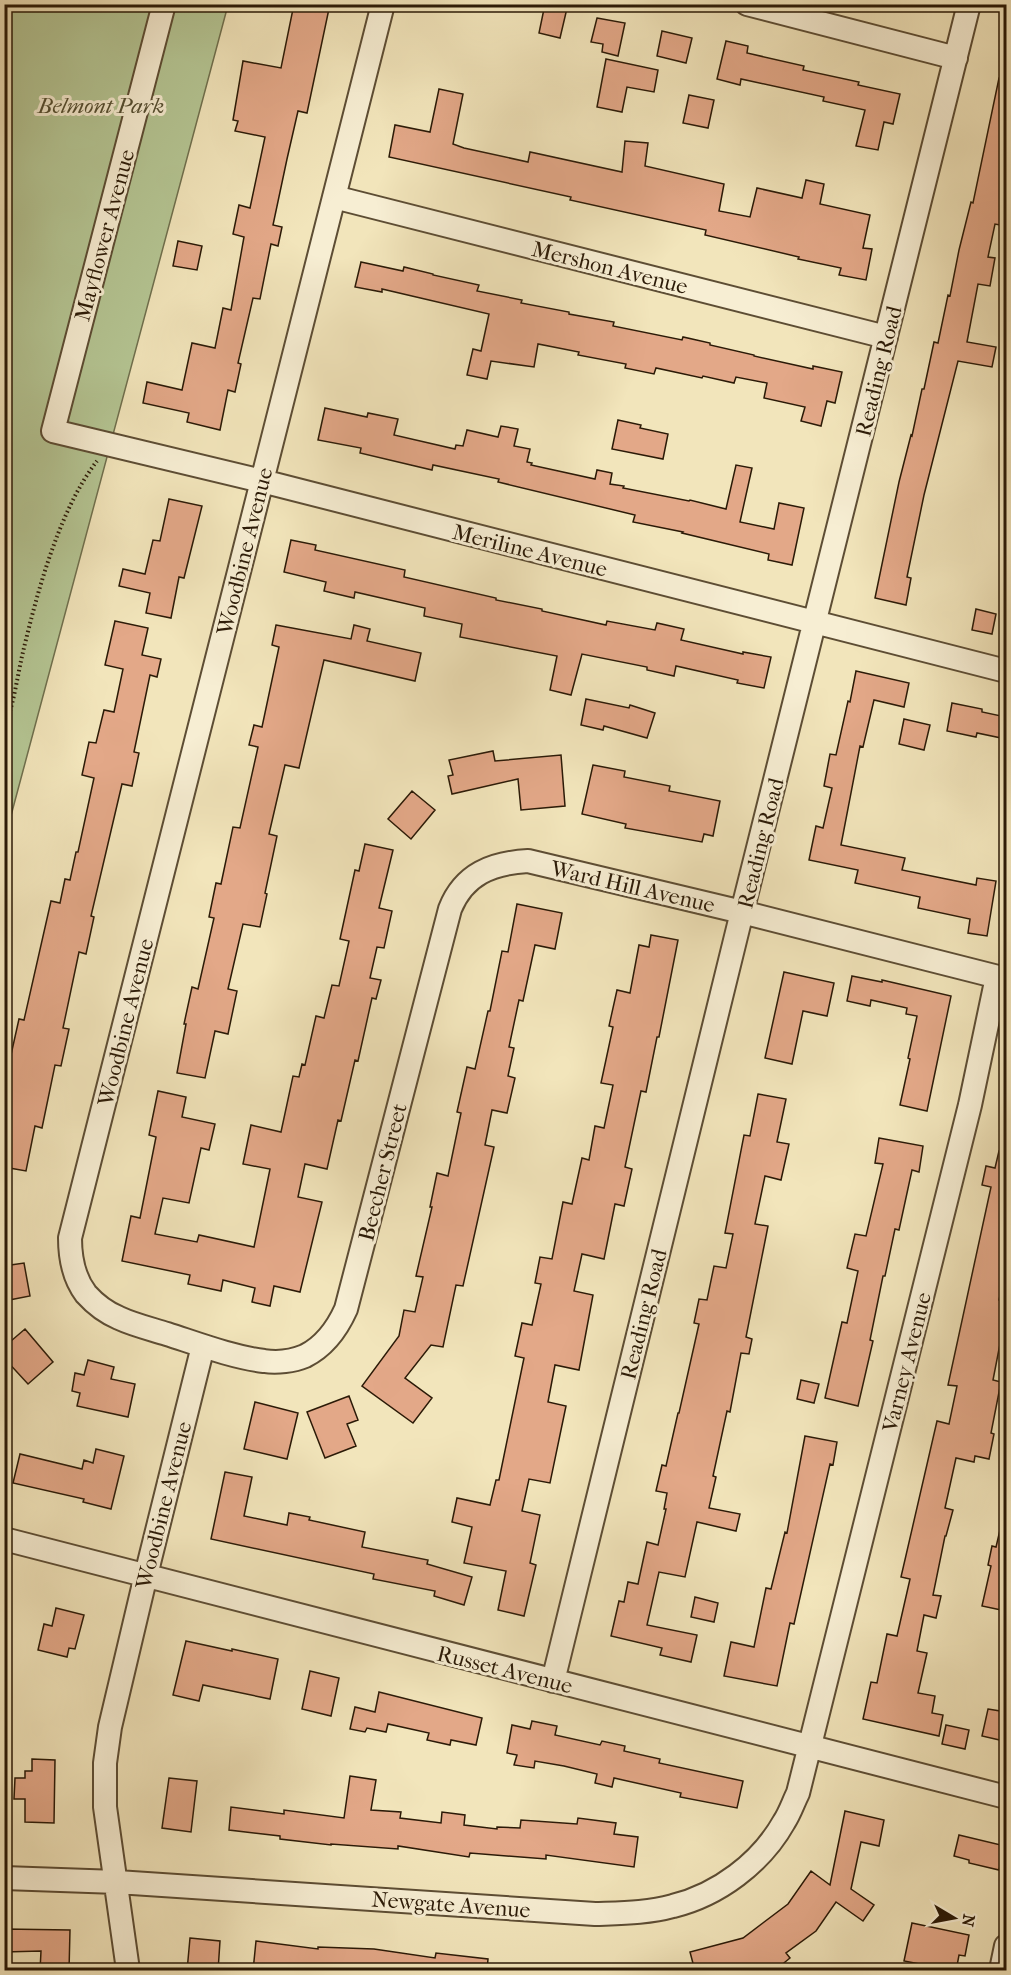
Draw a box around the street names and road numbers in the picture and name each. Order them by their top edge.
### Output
street label: Mayflower Avenue [70,146,140,324]
street label: Mershon Avenue [529,236,691,300]
street label: Reading Road [850,302,908,439]
street label: Woodbine Avenue [211,465,278,639]
street label: Meriline Avenue [450,519,610,583]
street label: Reading Road [732,774,790,911]
street label: Ward Hill Avenue [547,855,718,919]
street label: Woodbine Avenue [92,936,159,1110]
street label: Beecher Street [353,1101,413,1244]
street label: Reading Road [615,1245,673,1382]
street label: Varney Avenue [877,1290,937,1436]
street label: Woodbine Avenue [130,1419,197,1593]
street label: Russet Avenue [434,1641,575,1699]
street label: Newgate Avenue [371,1886,531,1924]

